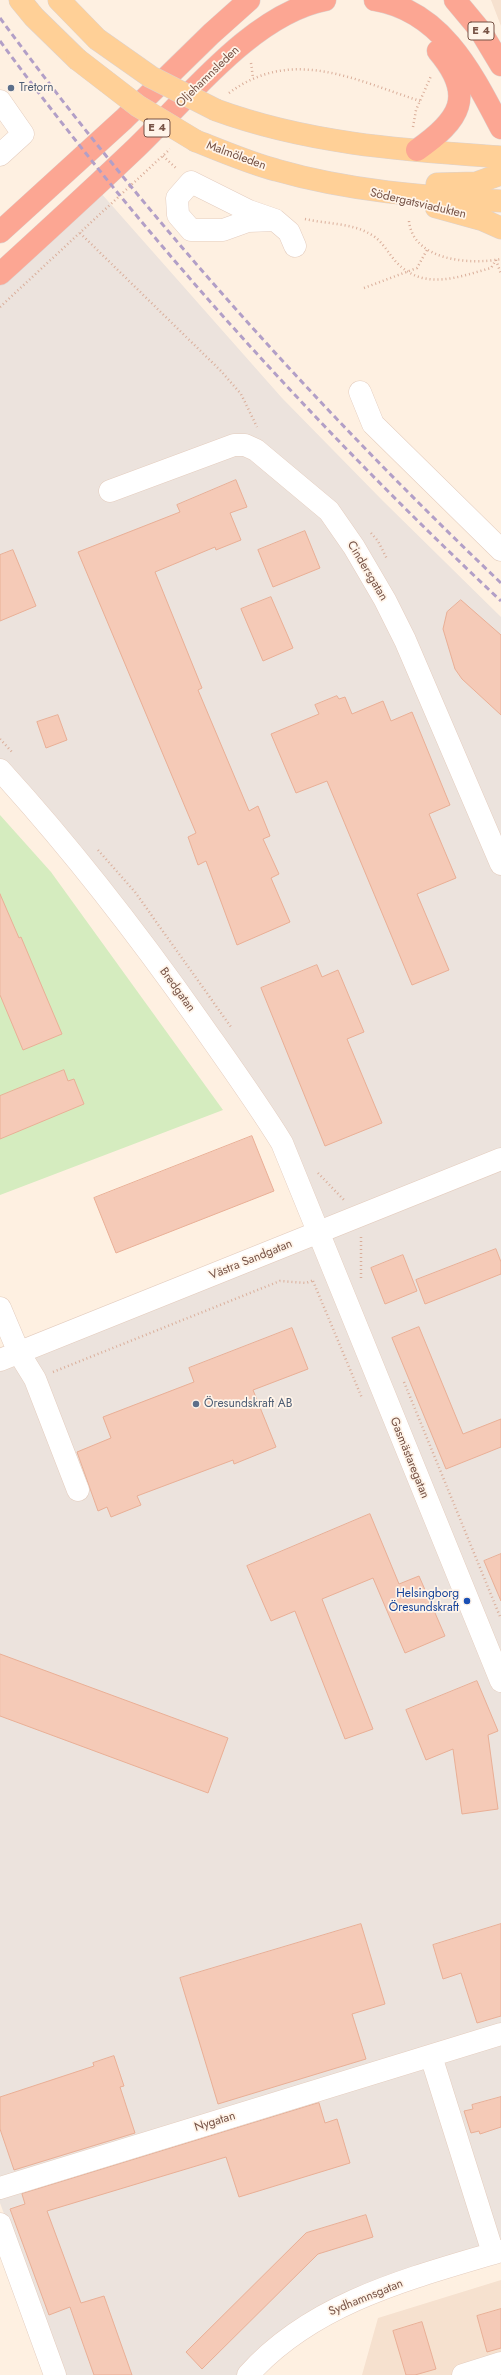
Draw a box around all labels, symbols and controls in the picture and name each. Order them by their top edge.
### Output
road number: E 4 [468,22,494,40]
street label: Oljehamnsleden [173,43,243,111]
place label: Tretorn [19,81,54,95]
marker: Tretorn [6,83,16,93]
road number: E 4 [144,119,170,137]
street label: Malmöleden [204,139,268,173]
street label: Södergatsviadukten [368,186,468,222]
street label: Cindersgatan [344,539,390,603]
street label: Bredgatan [156,965,198,1015]
street label: Västra Sandgatan [208,1237,294,1283]
place label: Öresundskraft AB [204,1397,292,1411]
marker: Öresundskraft AB [191,1399,201,1409]
street label: Gasmästaregatan [386,1415,432,1501]
place label: Helsingborg Öresundskraft [389,1587,459,1615]
marker: Helsingborg Öresundskraft [462,1596,472,1606]
street label: Nygatan [193,2109,237,2135]
street label: Sydhamnsgatan [327,2277,405,2319]

